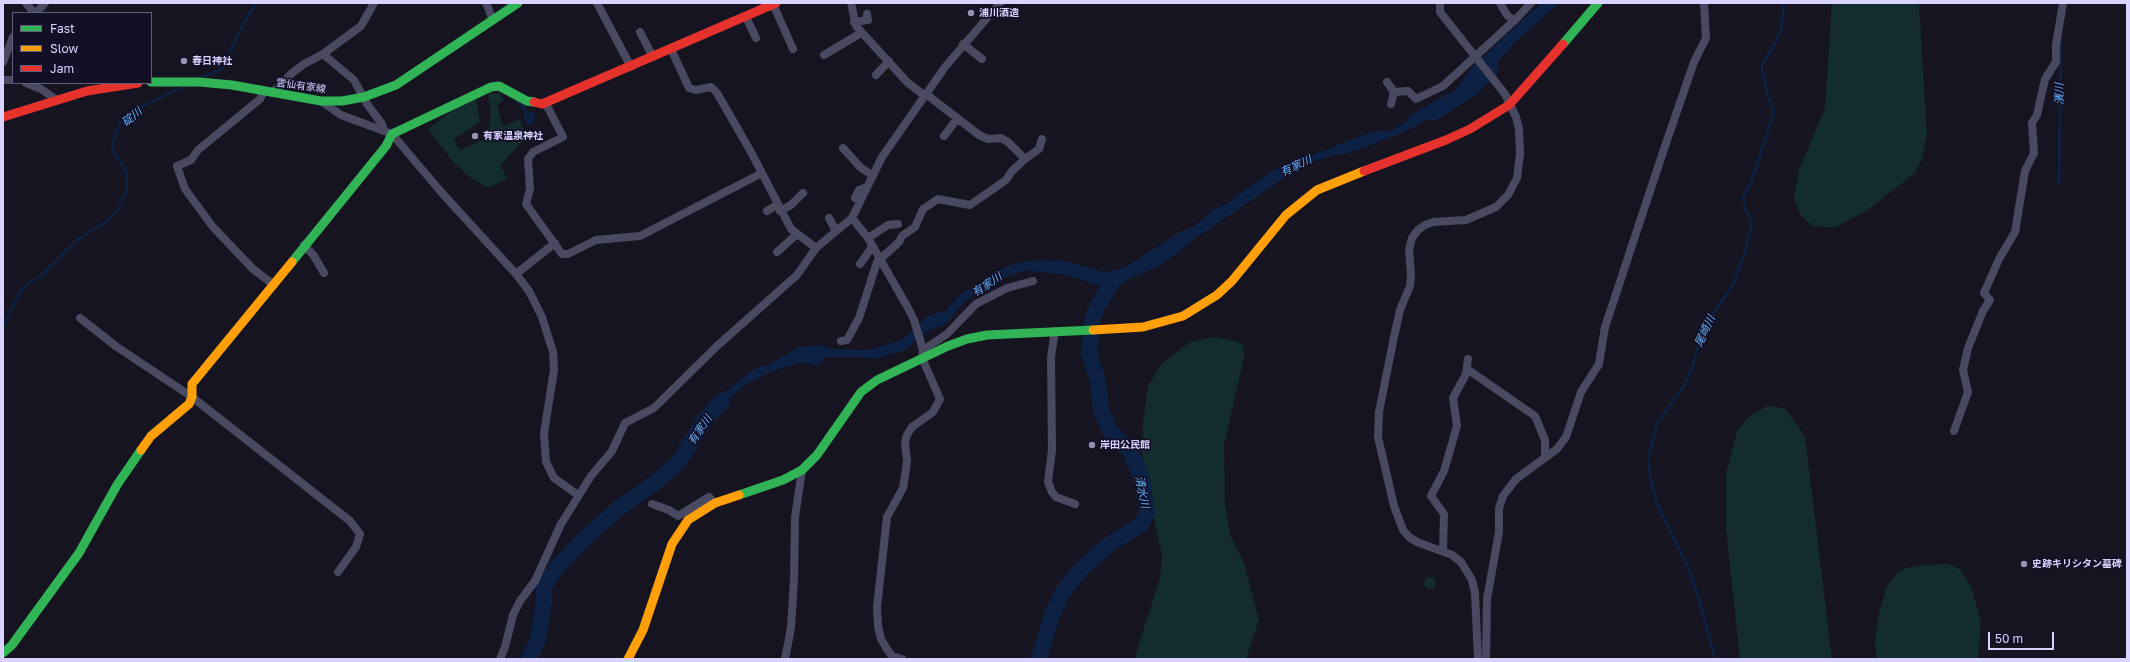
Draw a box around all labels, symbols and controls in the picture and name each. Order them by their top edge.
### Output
place label: 浦川酒造 [979,7,1019,19]
marker: 浦川酒造 [966,8,976,18]
legend [12,12,152,84]
text: Fast [50,21,75,36]
text: Slow [50,41,78,56]
place label: 春日神社 [192,55,232,67]
marker: 春日神社 [179,56,189,66]
text: Jam [50,61,74,76]
street label: 雲仙有家線 [275,77,327,95]
water label: 濱川 [2053,83,2067,105]
water label: 碇川 [119,105,145,129]
place label: 有家温泉神社 [483,130,543,142]
marker: 有家温泉神社 [470,131,480,141]
water label: 有家川 [1278,153,1314,179]
water label: 有家川 [970,270,1004,300]
water label: 尾崎川 [1692,313,1718,349]
water label: 有家川 [685,413,715,447]
place label: 岸田公民館 [1100,439,1150,451]
marker: 岸田公民館 [1087,440,1097,450]
water label: 清水川 [1132,475,1152,509]
place label: 史跡キリシタン墓碑 [2032,558,2122,570]
marker: 史跡キリシタン墓碑 [2019,559,2029,569]
scale bar [1990,624,2056,650]
text: 50 m [1995,631,2023,646]

